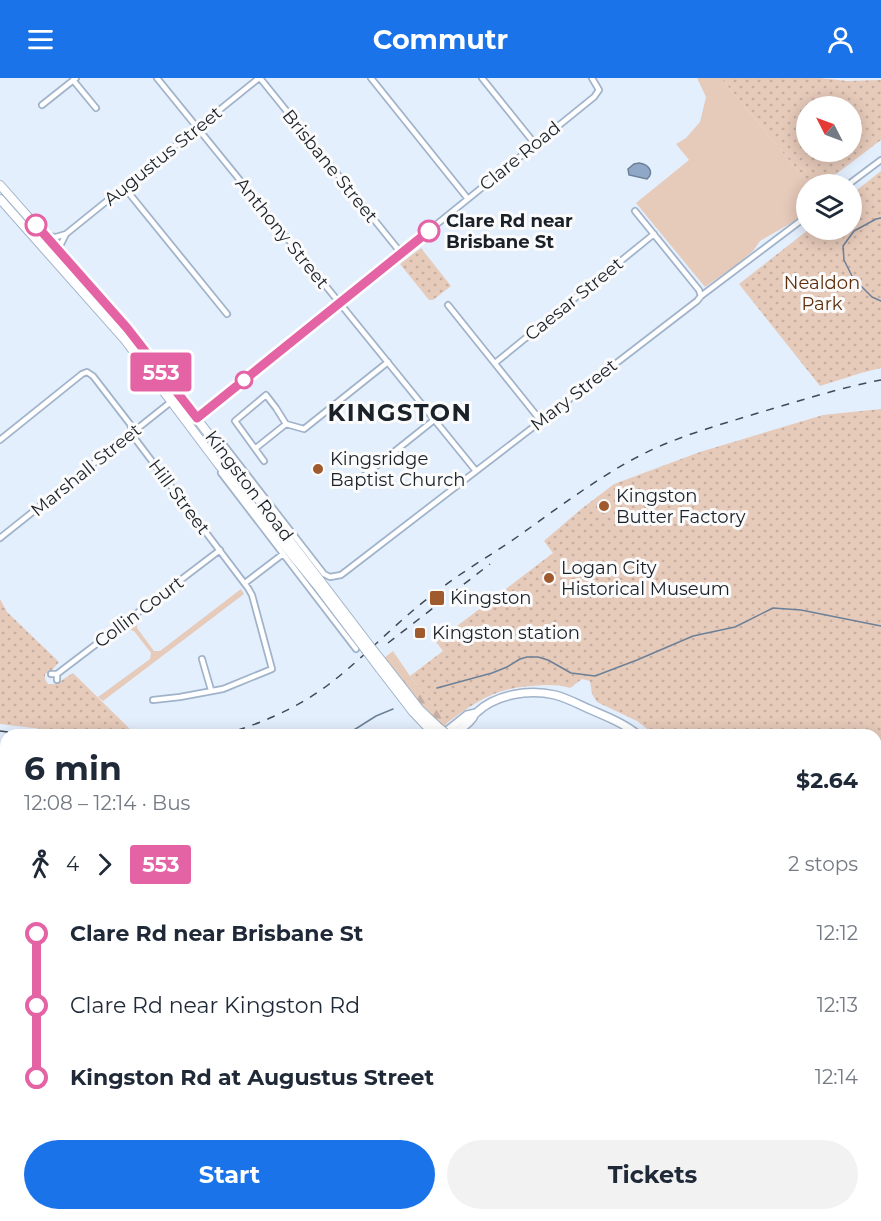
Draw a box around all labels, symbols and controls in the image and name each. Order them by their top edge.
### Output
icon: menu [24,23,57,56]
text: Commutr [373,23,508,56]
icon: person [824,23,857,56]
north arrow [796,96,862,162]
map controls [796,96,862,240]
street label: Augustus Street [100,102,226,210]
street label: Brisbane Street [278,105,382,227]
street label: Clare Road [475,117,565,195]
street label: Anthony Street [230,173,334,293]
button: layers [796,174,862,240]
place label: Clare Rd near Brisbane St [446,210,573,253]
unlabelled marker [25,214,47,236]
marker: Clare Rd near Brisbane St [418,220,440,242]
street label: Caesar Street [520,253,628,345]
park label: Nealdon Park [784,272,860,315]
line badge: 553 [126,352,195,392]
street label: Mary Street [526,354,622,436]
text: 553 [142,360,180,385]
unlabelled marker [235,371,253,389]
district label: KINGSTON [328,398,472,427]
street label: Marshall Street [26,419,146,521]
street label: Kingston Road [200,426,298,546]
place label: Kingsridge Baptist Church [330,448,466,491]
street label: Hill Street [144,455,214,539]
marker: Kingsridge Baptist Church [311,462,325,476]
place label: Kingston Butter Factory [616,485,746,528]
marker: Kingston Butter Factory [597,499,611,513]
place label: Logan City Historical Museum [561,557,730,600]
street label: Collin Court [90,571,188,653]
marker: Logan City Historical Museum [542,571,556,585]
place label: Kingston [450,587,531,609]
marker: Kingston [428,589,446,607]
place label: Kingston station [432,622,580,644]
marker: Kingston station [413,626,427,640]
text: 6 min [24,748,122,788]
text: $2.64 [796,767,858,794]
text: 12:08 – 12:14 · Bus [24,791,190,815]
icon: walk [24,848,57,881]
icon: forward [88,848,121,881]
text: 4 [66,852,79,876]
text: 553 [142,852,179,877]
text: 2 stops [788,852,858,876]
text: Clare Rd near Brisbane St [70,920,363,947]
text: 12:12 [817,921,858,945]
text: Clare Rd near Kingston Rd [70,992,360,1019]
text: 12:13 [817,993,858,1017]
text: Kingston Rd at Augustus Street [70,1064,434,1091]
text: 12:14 [815,1065,858,1089]
button: Start [24,1140,435,1209]
button: Tickets [447,1140,858,1209]

